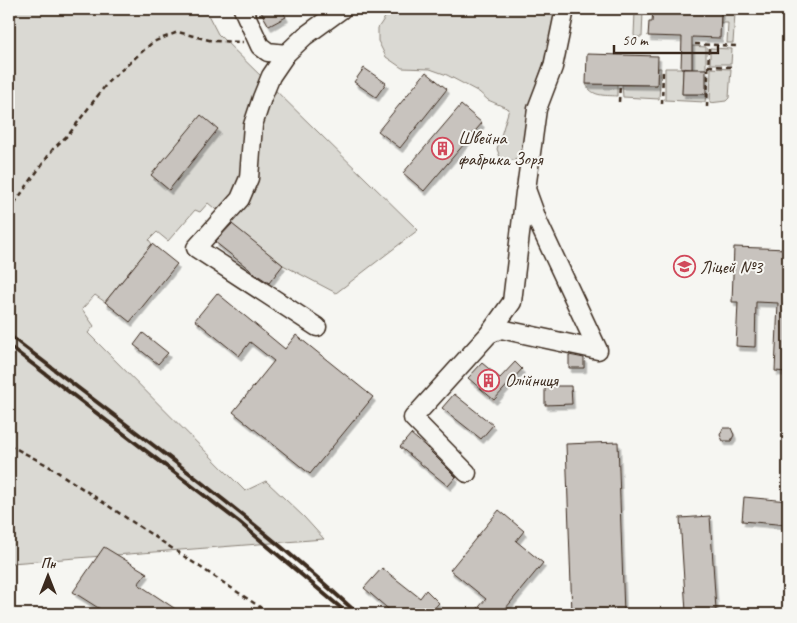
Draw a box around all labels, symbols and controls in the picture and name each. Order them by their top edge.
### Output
scale bar [614,22,718,54]
text: 50 m [622,31,649,50]
place label: Швейна фабрика Зоря [458,127,544,170]
building icon: Швейна фабрика Зоря [430,136,454,160]
school or university icon: Ліцей №3 [672,255,696,279]
place label: Ліцей №3 [700,256,764,278]
building icon: Олійниця [477,368,501,392]
place label: Олійниця [505,369,559,391]
north arrow [22,550,72,600]
text: Пн [41,555,56,572]

